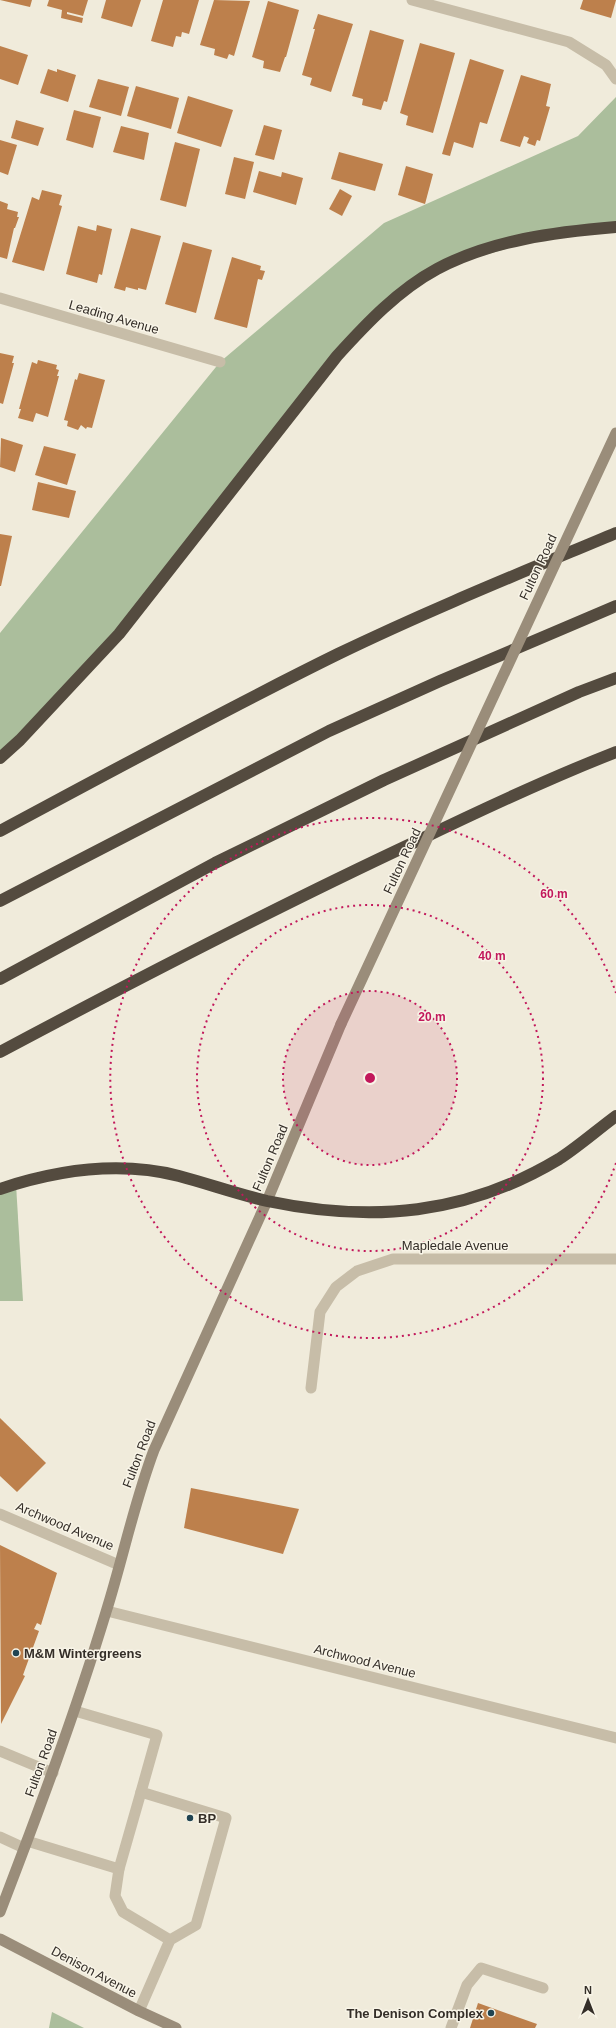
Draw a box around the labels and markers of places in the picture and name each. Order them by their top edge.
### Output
centre of rings [363,1071,377,1085]
place label: M&M Wintergreens [24,1646,142,1661]
marker: M&M Wintergreens [11,1648,21,1658]
place label: BP [198,1811,216,1826]
marker: BP [185,1813,195,1823]
place label: The Denison Complex [346,2006,484,2021]
marker: The Denison Complex [486,2008,496,2018]

